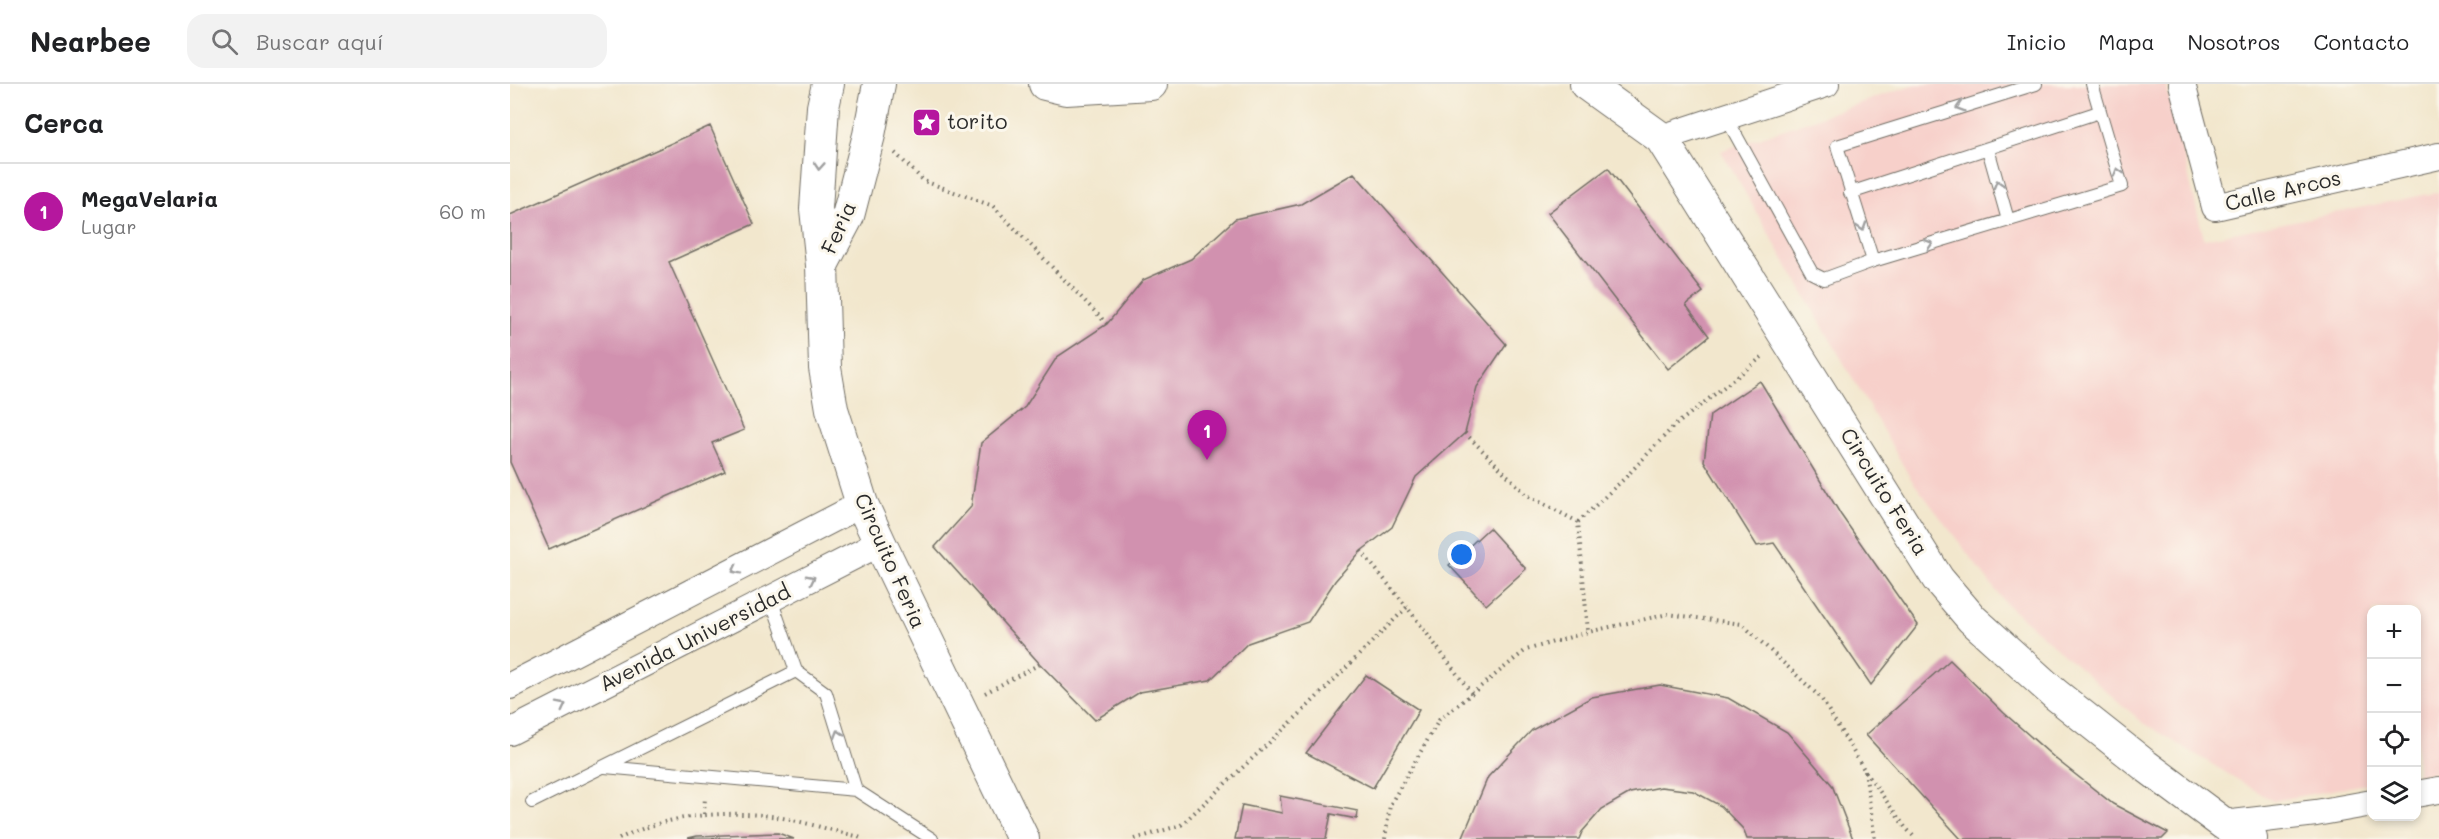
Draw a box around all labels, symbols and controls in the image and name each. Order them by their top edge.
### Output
search box [187,14,607,68]
text: Nearbee [30,23,151,59]
icon: search [208,25,241,58]
text: Buscar aquí [256,27,384,56]
text: Inicio [2007,28,2066,55]
text: Mapa [2099,28,2154,55]
text: Nosotros [2187,28,2281,55]
text: Contacto [2314,28,2409,55]
one-way arrow [1955,100,1966,112]
text: Cerca [24,106,104,140]
place icon: torito [910,106,942,138]
place label: torito [947,107,1007,134]
one-way arrow [813,161,826,170]
street label: Calle Arcos [2222,163,2343,216]
one-way arrow [2113,167,2125,178]
one-way arrow [1993,179,2005,190]
text: MegaVelaria [81,184,218,213]
street label: Feria [814,197,861,258]
text: 1 [39,198,48,224]
text: 60 m [439,198,486,224]
text: Lugar [81,213,137,239]
one-way arrow [1854,221,1867,232]
one-way arrow [1923,239,1934,251]
pin: 1 [1188,410,1226,460]
street label: Circuito Feria [1835,422,1935,560]
street label: Circuito Feria [849,488,933,632]
your location [1447,540,1476,569]
one-way arrow [731,562,742,574]
one-way arrow [804,574,815,586]
street label: Avenida Universidad [594,577,794,697]
map controls [2367,605,2421,821]
button: + [2367,605,2421,659]
button: − [2367,659,2421,713]
one-way arrow [556,701,567,713]
button: locate [2367,713,2421,767]
one-way arrow [834,729,846,740]
button: layers [2367,767,2421,821]

